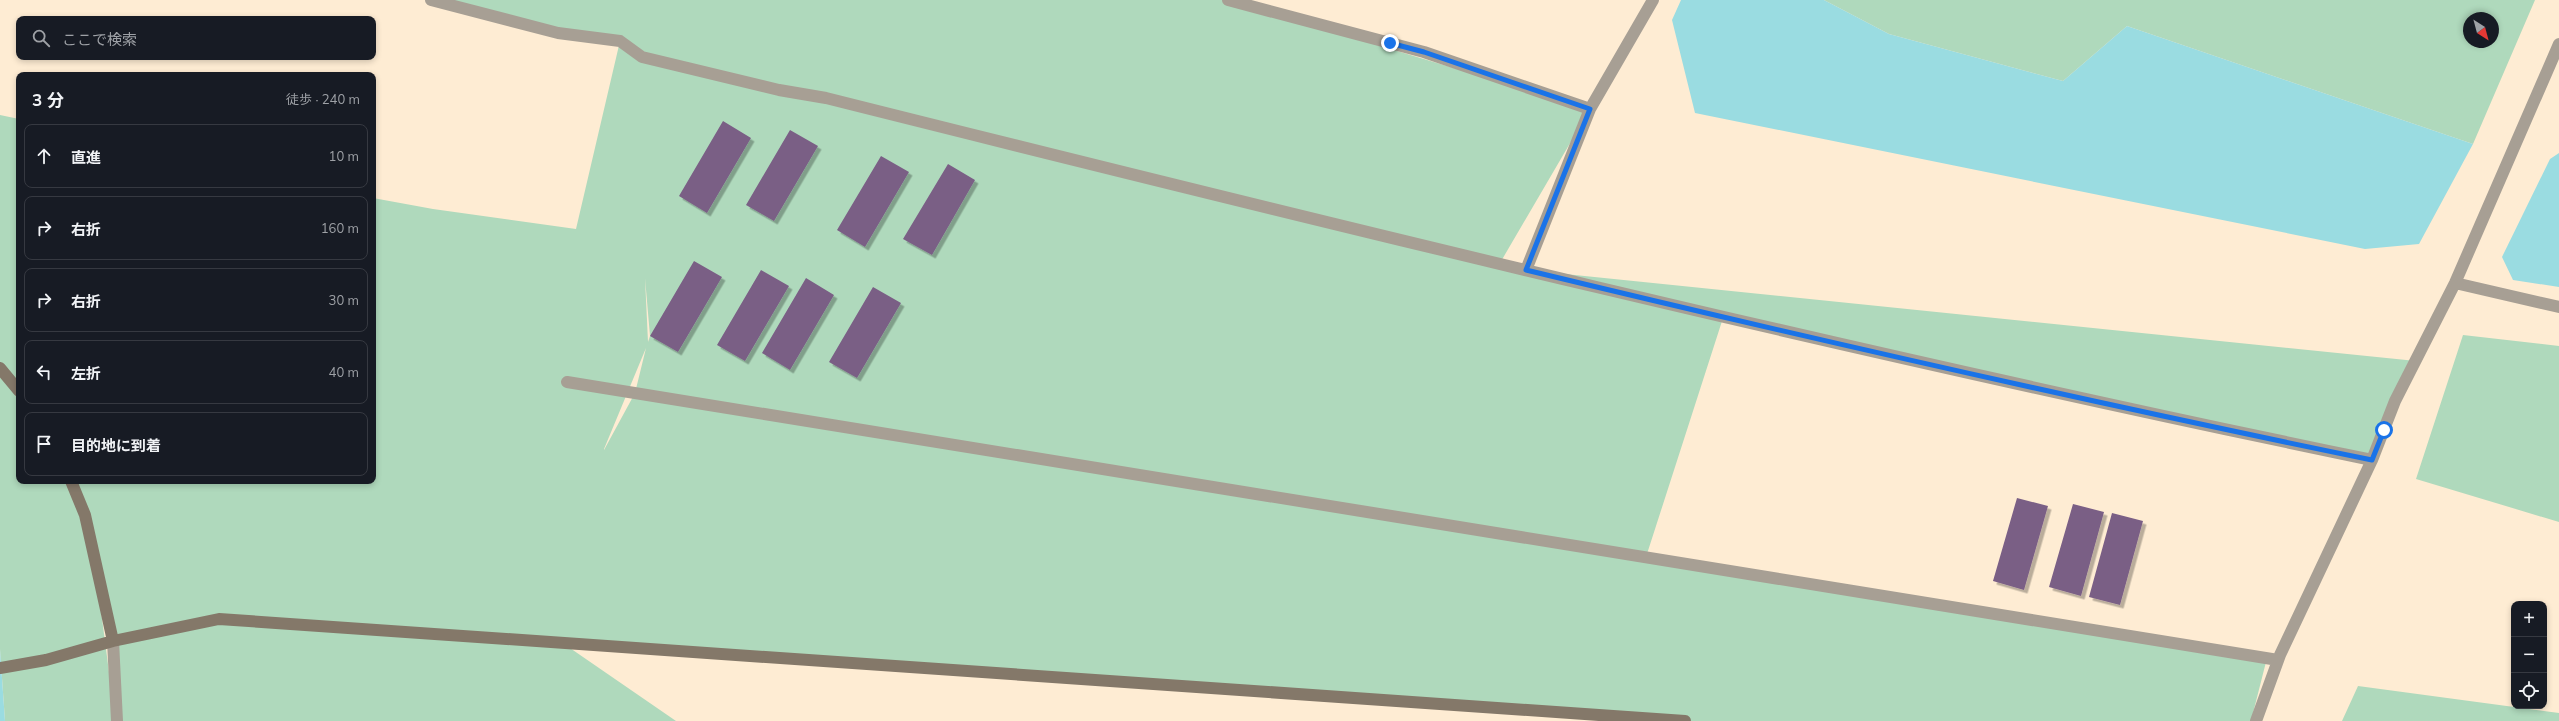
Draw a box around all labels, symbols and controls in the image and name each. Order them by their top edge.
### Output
north arrow [2463,12,2499,48]
search box [16,16,376,60]
icon: search [30,27,52,49]
text: ここで検索 [62,30,137,49]
route end [1381,34,1399,52]
text: 3 分 [32,89,64,110]
text: 徒歩 · 240 m [286,91,360,107]
icon: ahead [33,145,55,167]
text: 直進 [71,148,101,167]
text: 10 m [329,148,359,164]
icon: right [33,217,55,239]
text: 右折 [71,220,101,239]
text: 160 m [321,220,359,236]
icon: right [33,289,55,311]
text: 右折 [71,292,101,311]
text: 30 m [329,292,359,308]
icon: left [33,361,55,383]
text: 左折 [71,364,101,383]
text: 40 m [329,364,359,380]
route start [2375,421,2393,439]
icon: arrive [33,433,55,455]
text: 目的地に到着 [71,436,161,455]
map controls [2511,601,2547,709]
button: + [2511,601,2547,637]
button: − [2511,637,2547,673]
button: locate [2511,673,2547,709]

